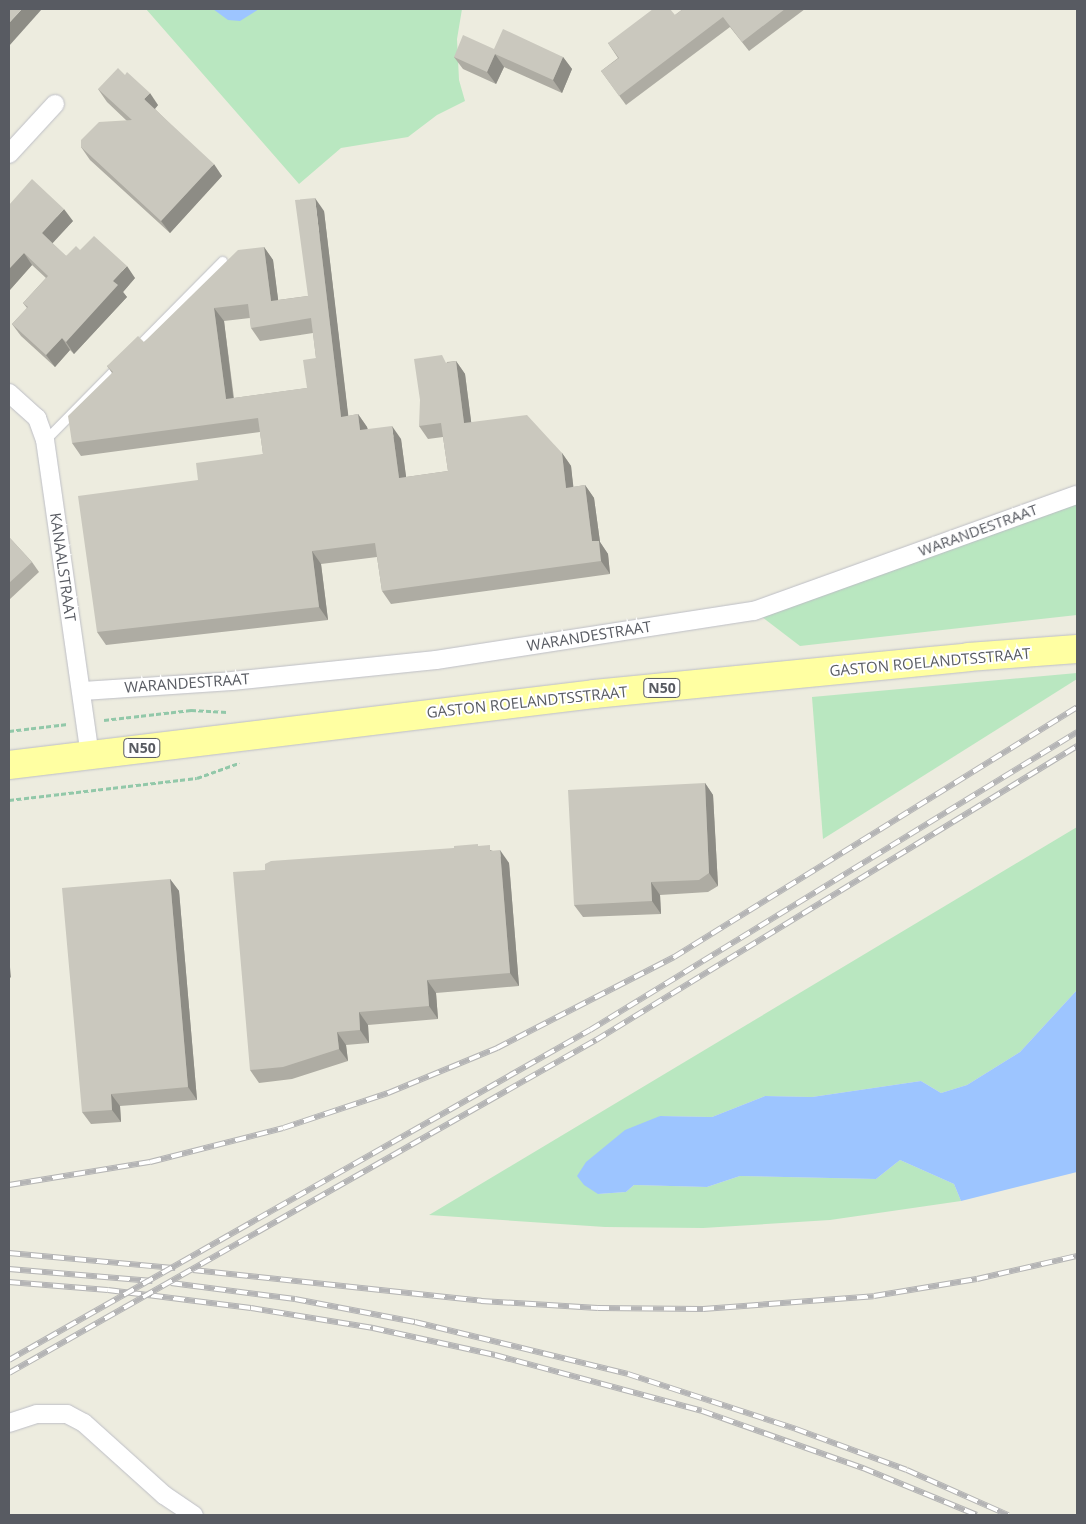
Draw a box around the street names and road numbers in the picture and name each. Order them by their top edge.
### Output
street label: WARANDESTRAAT [916,500,1040,560]
street label: KANAALSTRAAT [46,511,80,623]
street label: WARANDESTRAAT [526,617,652,655]
street label: GASTON ROELANDTSSTRAAT [829,644,1031,680]
street label: WARANDESTRAAT [124,670,250,696]
road number: N50 [643,676,681,700]
street label: GASTON ROELANDTSSTRAAT [426,682,628,722]
road number: N50 [123,736,161,760]

